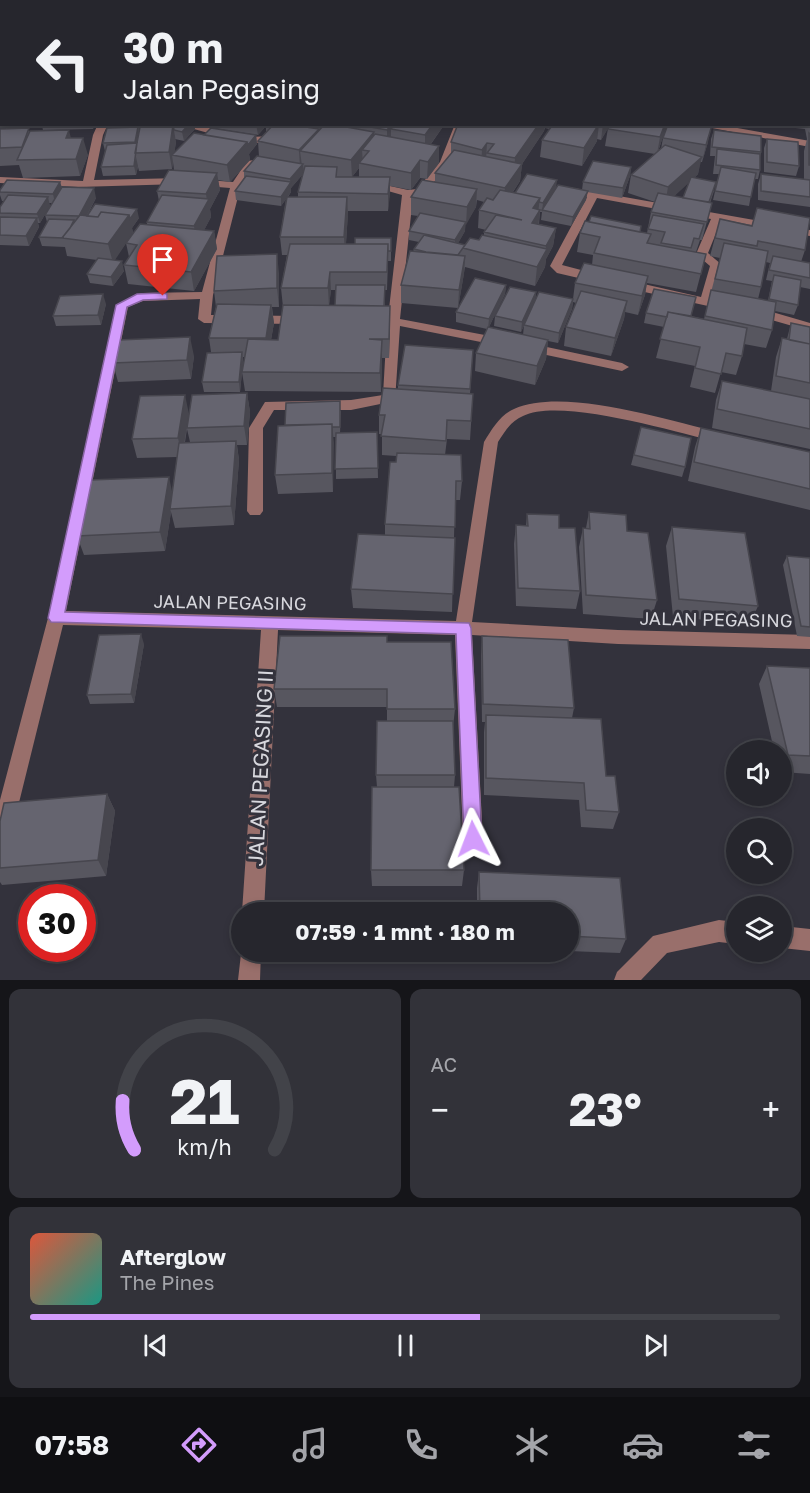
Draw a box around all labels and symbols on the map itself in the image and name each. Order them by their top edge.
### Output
pin [137,234,188,296]
street label: JALAN PEGASING [153,590,307,614]
street label: JALAN PEGASING [639,607,793,631]
street label: JALAN PEGASING II [242,669,278,867]
position arrow [441,807,505,871]
speed limit sign: 30 [18,884,96,962]

